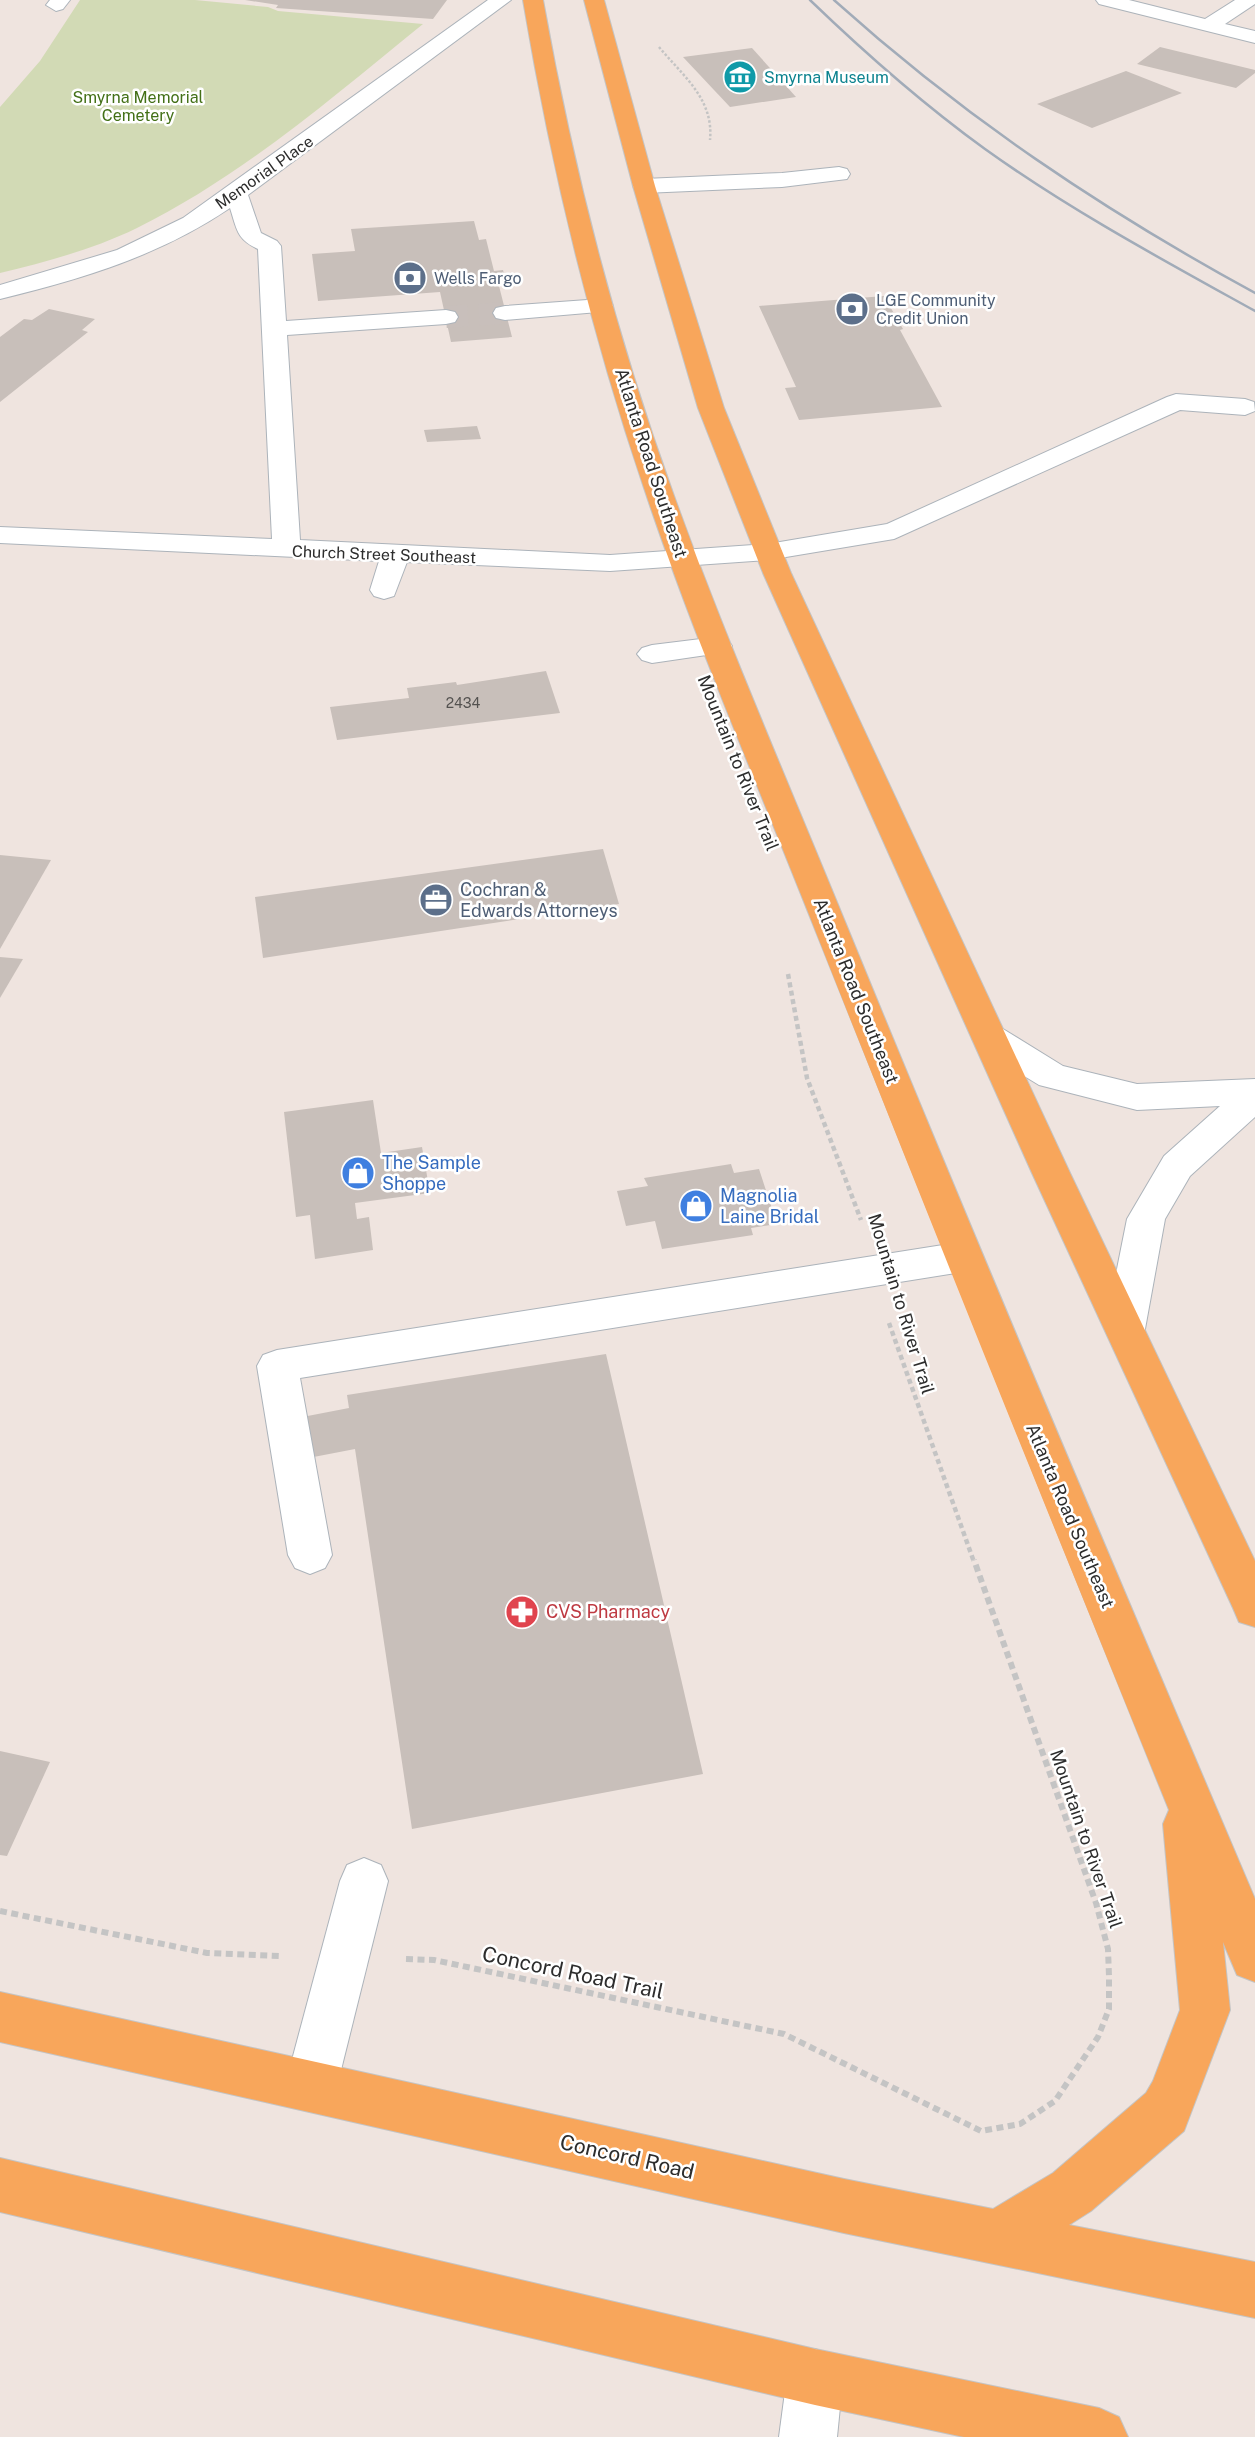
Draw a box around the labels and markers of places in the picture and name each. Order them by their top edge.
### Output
museum icon: Smyrna Museum [721,58,759,96]
place label: Smyrna Museum [764,68,889,87]
bank icon: Wells Fargo [391,259,429,297]
place label: Wells Fargo [434,269,522,288]
bank icon: LGE Community Credit Union [833,290,871,328]
place label: LGE Community Credit Union [876,291,996,328]
place label: Cochran & Edwards Attorneys [460,879,618,921]
office icon: Cochran & Edwards Attorneys [417,881,455,919]
place label: The Sample Shoppe [382,1152,481,1194]
shop icon: The Sample Shoppe [339,1154,377,1192]
place label: Magnolia Laine Bridal [720,1185,819,1227]
shop icon: Magnolia Laine Bridal [677,1187,715,1225]
pharmacy icon: CVS Pharmacy [503,1593,541,1631]
place label: CVS Pharmacy [546,1601,670,1622]

